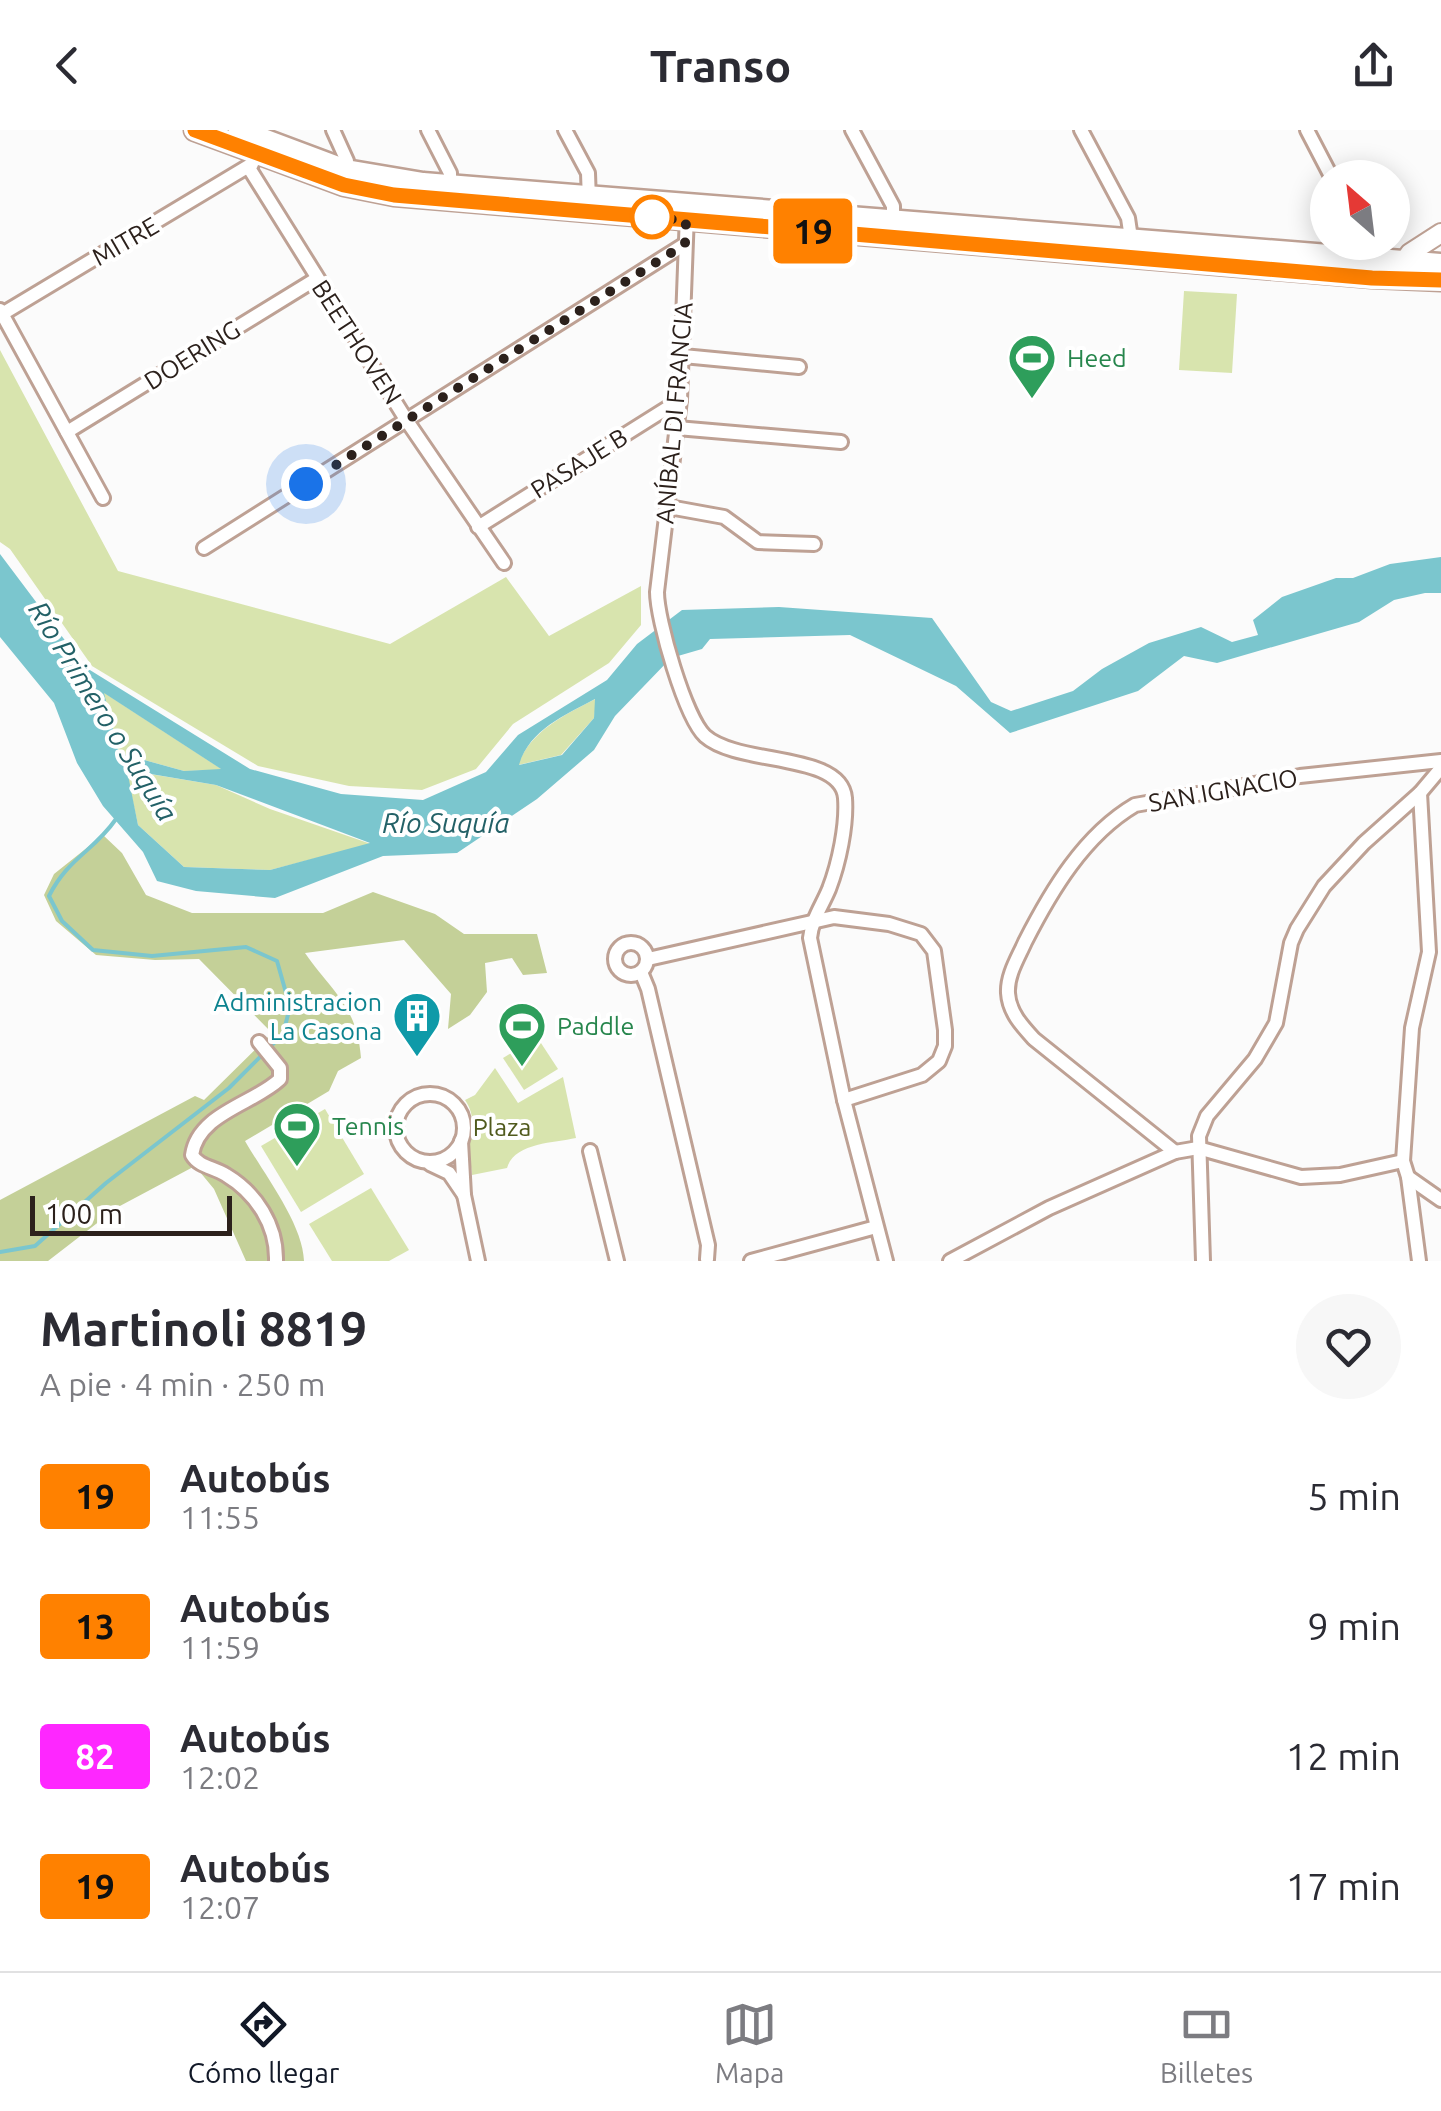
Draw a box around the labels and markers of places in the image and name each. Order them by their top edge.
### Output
unlabelled marker [631,196,673,238]
sports icon: Heed [1006,332,1058,400]
place label: Heed [1067,344,1127,372]
place label: Administracion La Casona [214,988,382,1045]
building icon: Administracion La Casona [391,990,443,1058]
sports icon: Paddle [496,1000,548,1068]
place label: Paddle [557,1012,634,1040]
sports icon: Tennis [271,1100,323,1168]
place label: Tennis [332,1112,404,1140]

